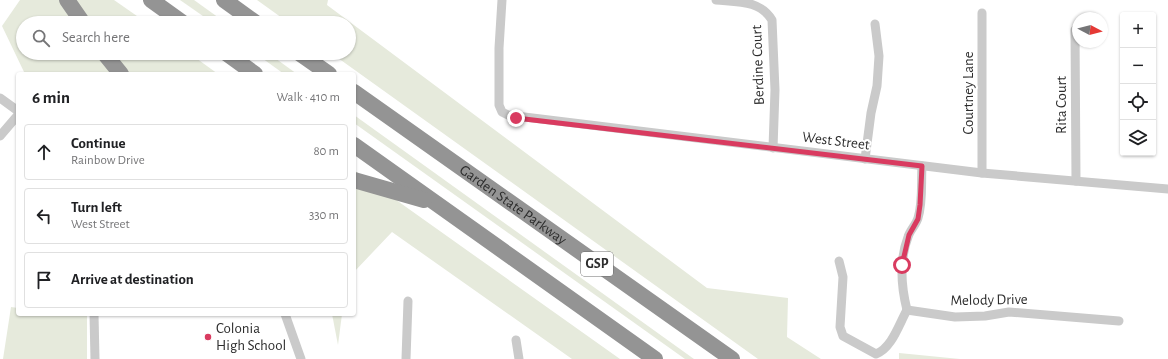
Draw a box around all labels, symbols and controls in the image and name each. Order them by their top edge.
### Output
north arrow [1072,12,1108,48]
map controls [1120,12,1156,156]
button: + [1120,12,1156,48]
search box [16,16,356,60]
street label: Berdine Court [749,24,767,105]
icon: search [30,27,52,49]
text: Search here [62,30,130,45]
button: − [1120,48,1156,84]
street label: Courtney Lane [961,51,976,135]
street label: Rita Court [1054,76,1069,134]
button: locate [1120,84,1156,120]
text: 6 min [32,89,70,106]
text: Walk · 410 m [277,91,340,104]
route end [507,109,525,127]
button: layers [1120,120,1156,156]
street label: West Street [801,129,871,153]
text: Continue [71,136,126,151]
icon: ahead [33,141,55,163]
text: 80 m [313,145,339,158]
text: Rainbow Drive [71,154,145,167]
street label: Garden State Parkway [457,162,570,248]
text: Turn left [71,200,122,215]
icon: left [33,205,55,227]
text: 330 m [309,209,339,222]
text: West Street [71,218,130,231]
road number: GSP [581,252,613,276]
route start [893,256,911,274]
icon: arrive [33,269,55,291]
text: Arrive at destination [71,272,194,287]
street label: Melody Drive [950,292,1028,308]
place label: Colonia High School [216,321,286,353]
marker: Colonia High School [203,332,213,342]

